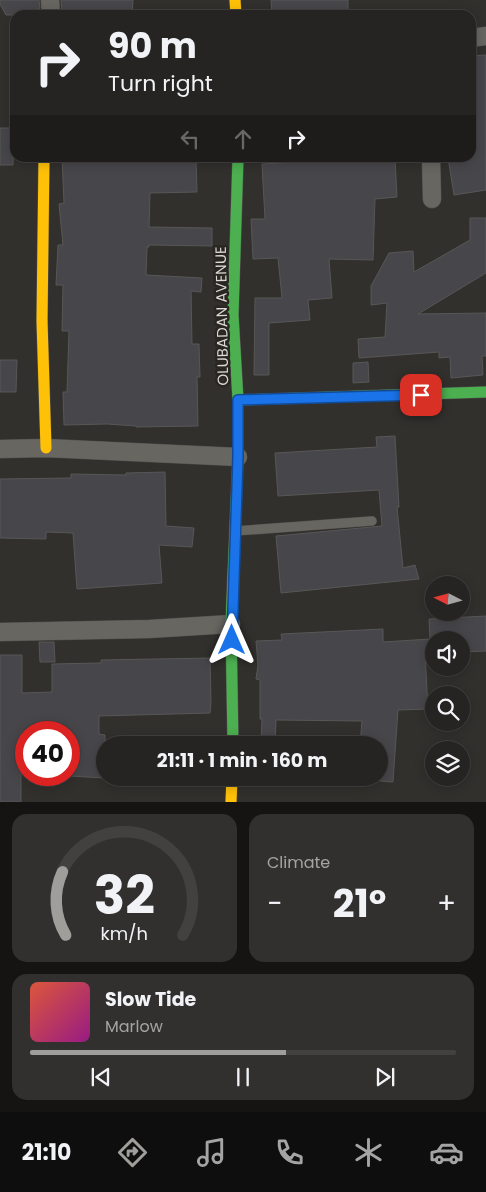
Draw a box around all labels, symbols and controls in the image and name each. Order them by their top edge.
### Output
text: 90 m [108,21,197,70]
icon: right [25,30,90,95]
text: Turn right [108,68,213,99]
icon: left [176,125,204,153]
icon: ahead [229,125,257,153]
icon: right [282,125,310,153]
street label: OLUBADAN AVENUE [210,246,233,386]
pin [400,374,442,416]
icon: arrive [407,381,435,409]
north arrow [425,576,470,621]
map controls [425,576,470,786]
position arrow [205,613,257,665]
button: sound [425,631,470,676]
button: search [425,686,470,731]
speed limit sign: 40 [15,721,80,786]
button: layers [425,741,470,786]
text: 21:11 · 1 min · 160 m [157,747,327,774]
text: Climate [267,851,330,874]
text: 32 [94,859,155,932]
text: 21° [333,877,386,930]
text: − [267,884,282,923]
text: + [437,884,456,923]
text: km/h [101,921,148,946]
text: Slow Tide [105,986,196,1013]
text: Marlow [105,1015,163,1038]
icon: previous [87,1063,115,1091]
icon: pause [229,1063,257,1091]
icon: next [371,1063,399,1091]
icon: directions [115,1135,150,1170]
icon: music [194,1135,229,1170]
icon: phone [272,1135,307,1170]
icon: climate [351,1135,386,1170]
icon: car [429,1135,464,1170]
text: 21:10 [22,1137,71,1168]

